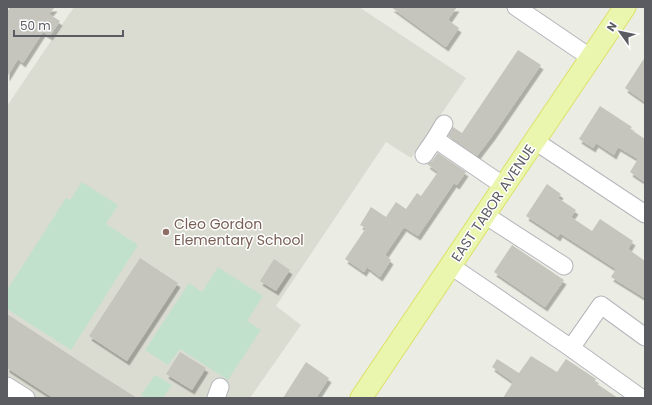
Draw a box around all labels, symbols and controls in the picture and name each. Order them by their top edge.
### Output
scale bar [14,12,123,38]
north arrow [600,12,640,52]
text: 50 m [20,17,51,34]
text: N [603,19,621,34]
street label: EAST TABOR AVENUE [446,140,540,266]
place label: Cleo Gordon Elementary School [174,214,304,250]
marker: Cleo Gordon Elementary School [161,227,171,237]

